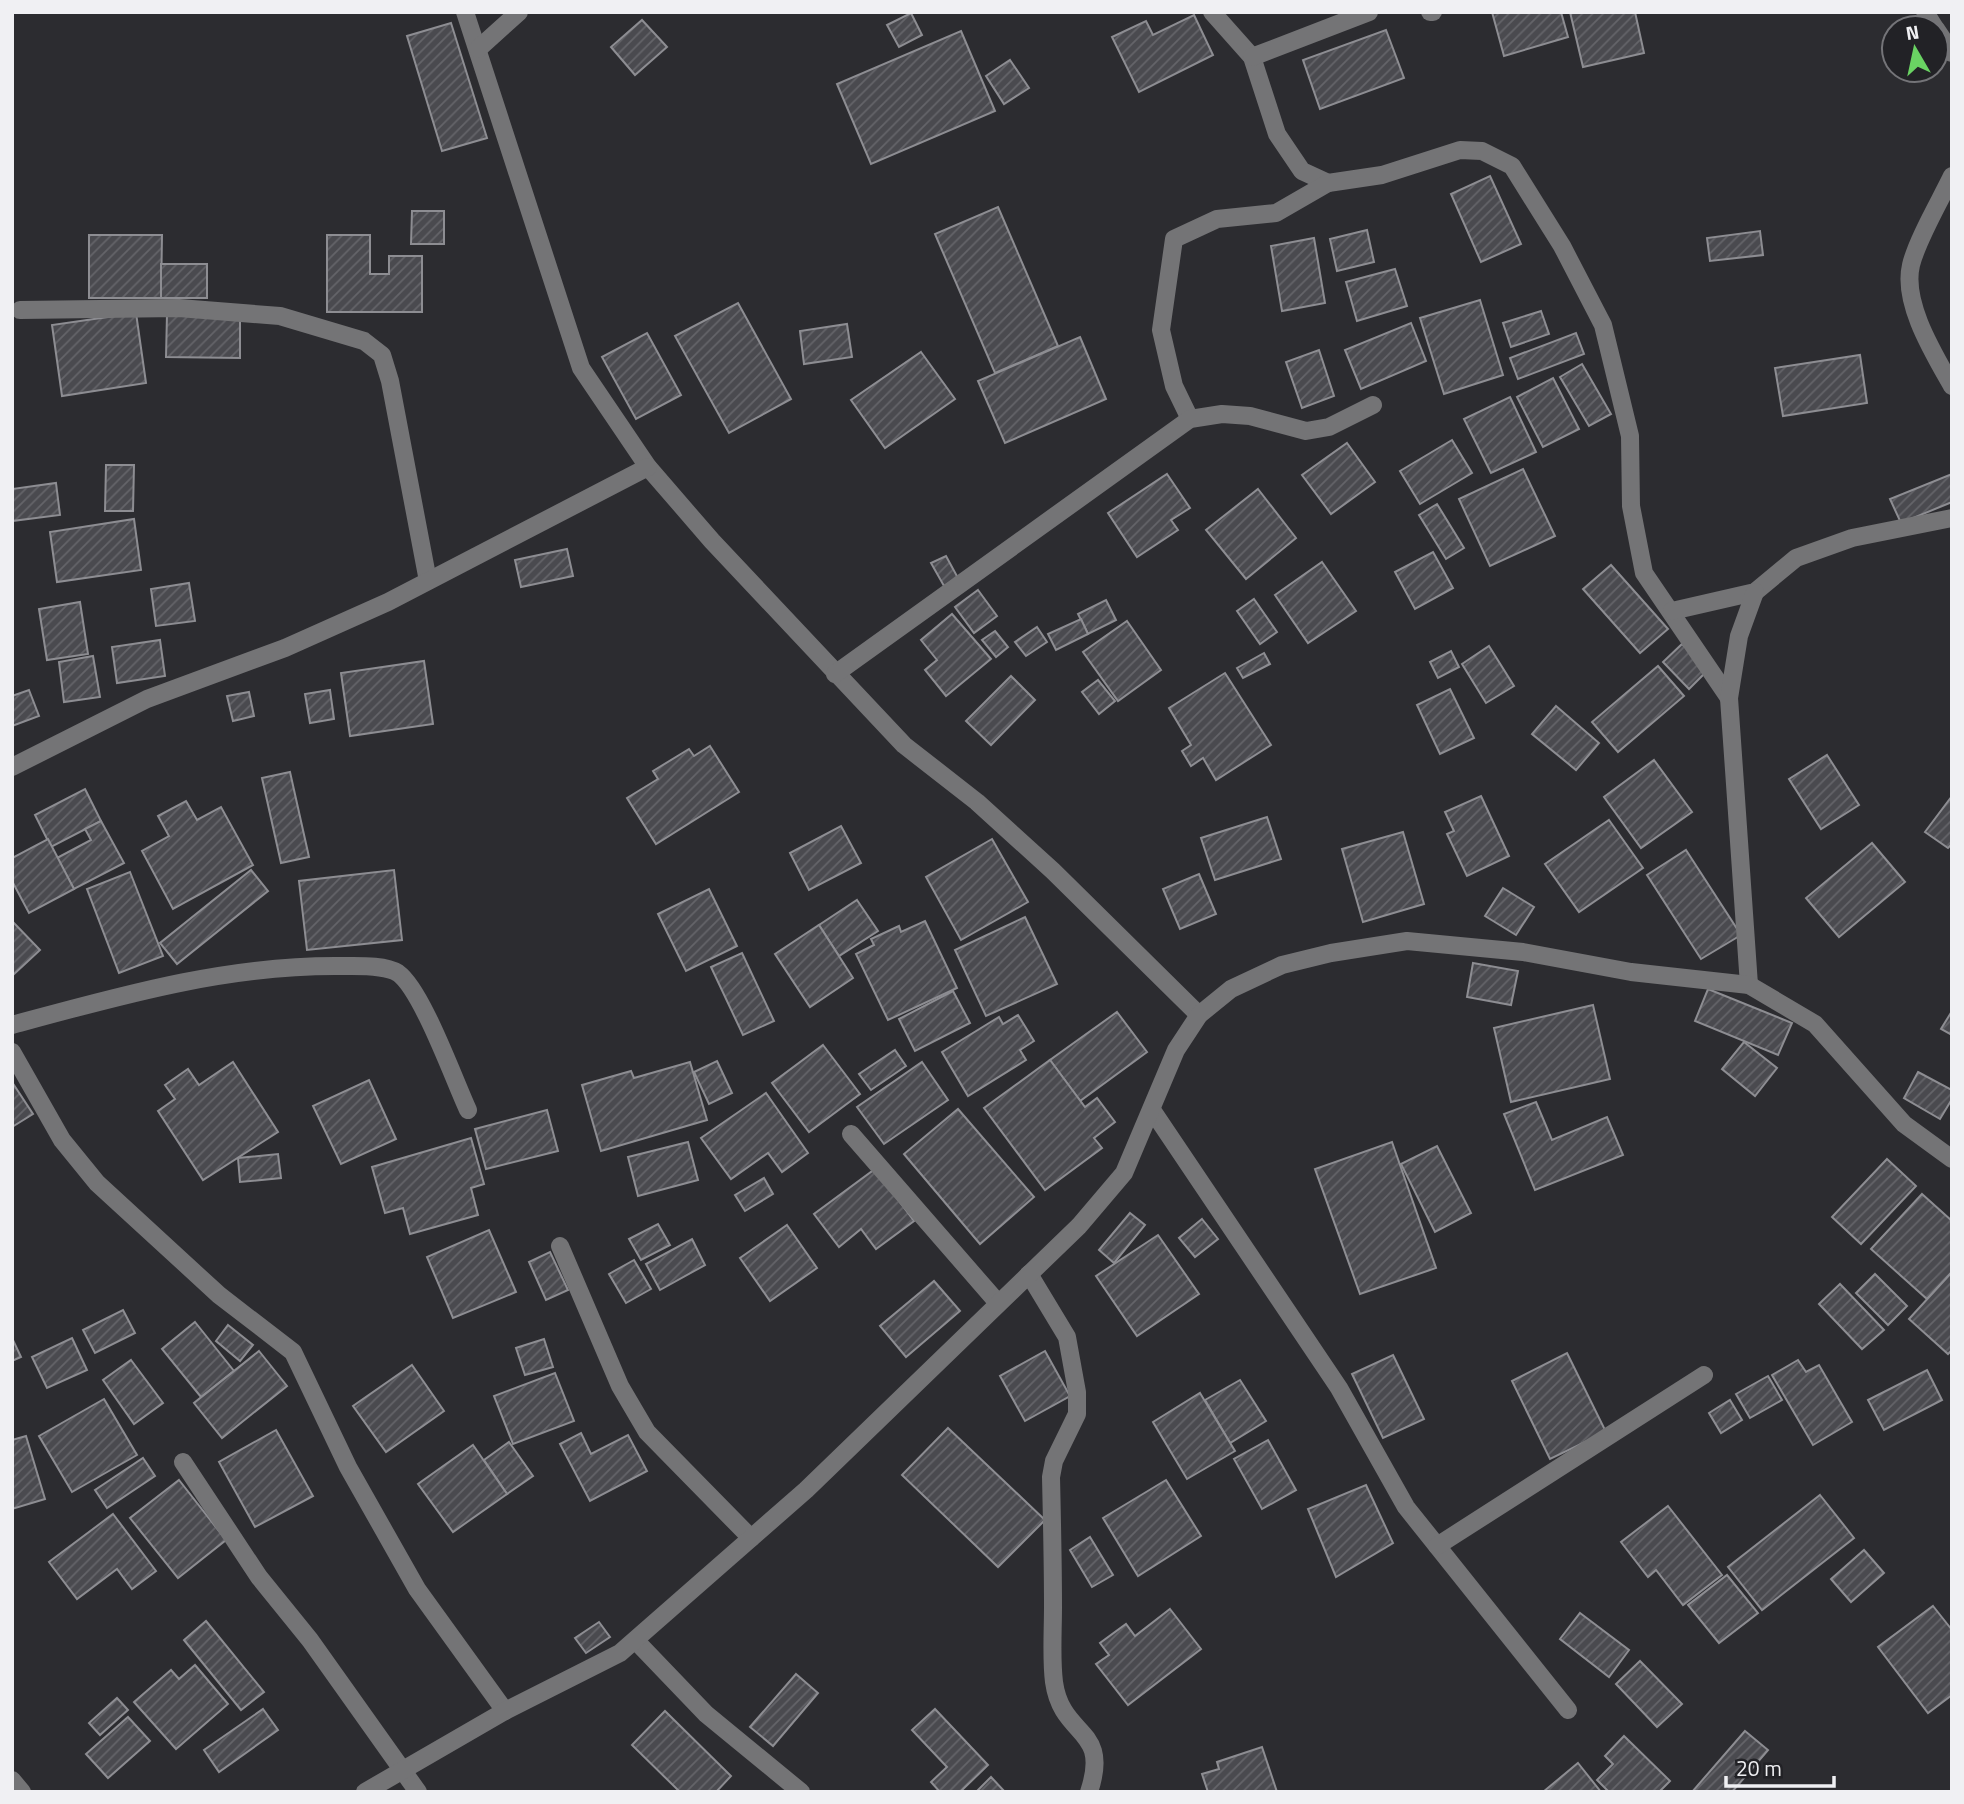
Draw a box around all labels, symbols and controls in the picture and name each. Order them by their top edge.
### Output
north arrow [1880,14,1950,84]
text: N [1903,16,1921,47]
scale bar [1726,1744,1834,1788]
text: 20 m [1736,1752,1782,1784]

